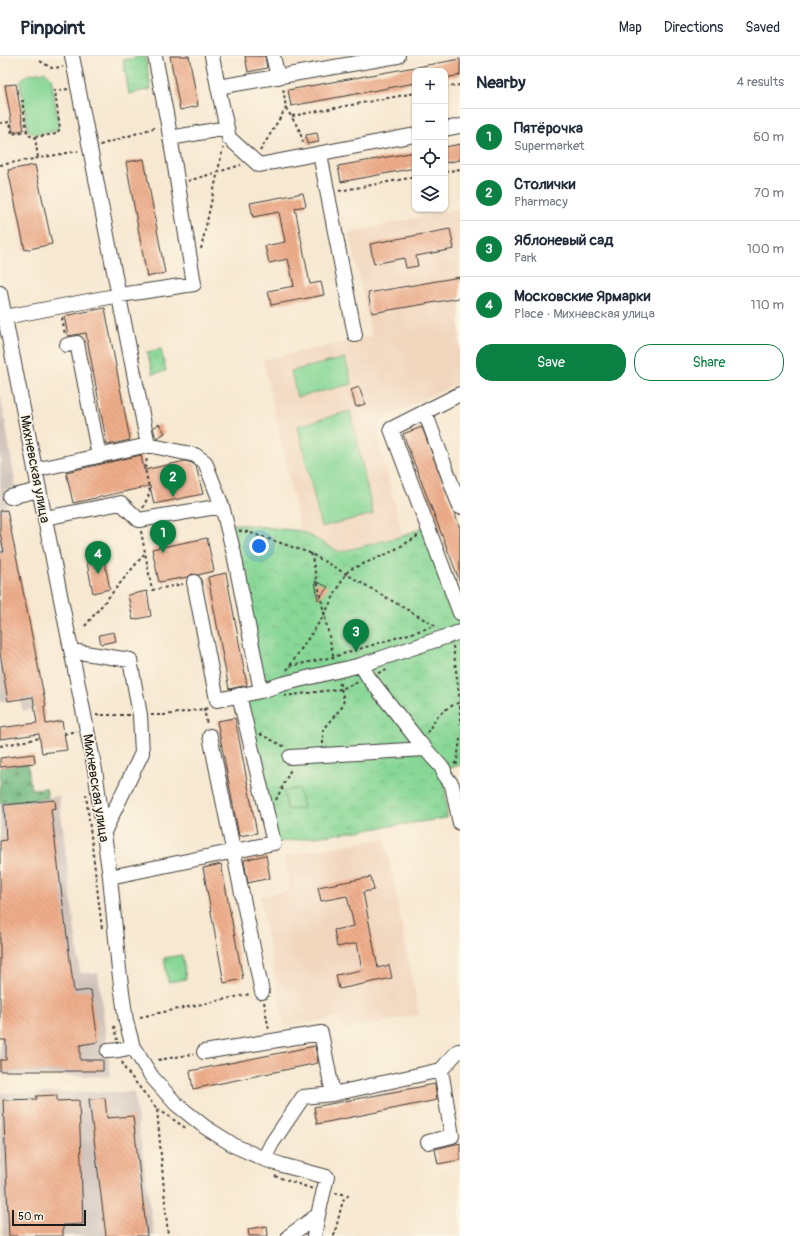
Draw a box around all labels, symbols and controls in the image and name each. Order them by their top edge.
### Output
text: Pinpoint [20,16,85,40]
text: Map [619,19,642,36]
text: Directions [664,19,723,36]
text: Saved [745,19,780,36]
map controls [412,68,448,212]
button: + [412,68,448,104]
text: Nearby [476,72,525,93]
text: 4 results [737,74,784,90]
button: − [412,104,448,140]
text: Пятёрочка [514,119,583,138]
text: 1 [486,129,492,145]
text: 60 m [753,129,784,145]
text: Supermarket [514,138,585,154]
button: locate [412,140,448,176]
text: Столички [514,175,575,194]
button: layers [412,176,448,212]
text: 2 [485,185,493,201]
text: 70 m [754,185,784,201]
text: Pharmacy [514,194,568,210]
text: Яблоневый сад [514,231,613,250]
text: 3 [485,241,493,257]
text: 100 m [747,241,784,257]
text: Park [514,250,537,266]
text: Московские Ярмарки [514,287,650,306]
text: 4 [485,297,493,313]
text: 110 m [751,297,784,313]
text: Place · Михневская улица [514,306,655,322]
button: Save [476,344,626,381]
button: Share [634,344,784,381]
street label: Михневская улица [16,414,54,524]
pin: 2 [160,464,186,497]
pin: 1 [150,520,176,553]
your location [249,536,269,556]
pin: 4 [85,541,111,574]
pin: 3 [343,619,369,652]
street label: Михневская улица [79,733,113,843]
scale bar [12,1208,86,1227]
text: 50 m [18,1210,44,1223]

